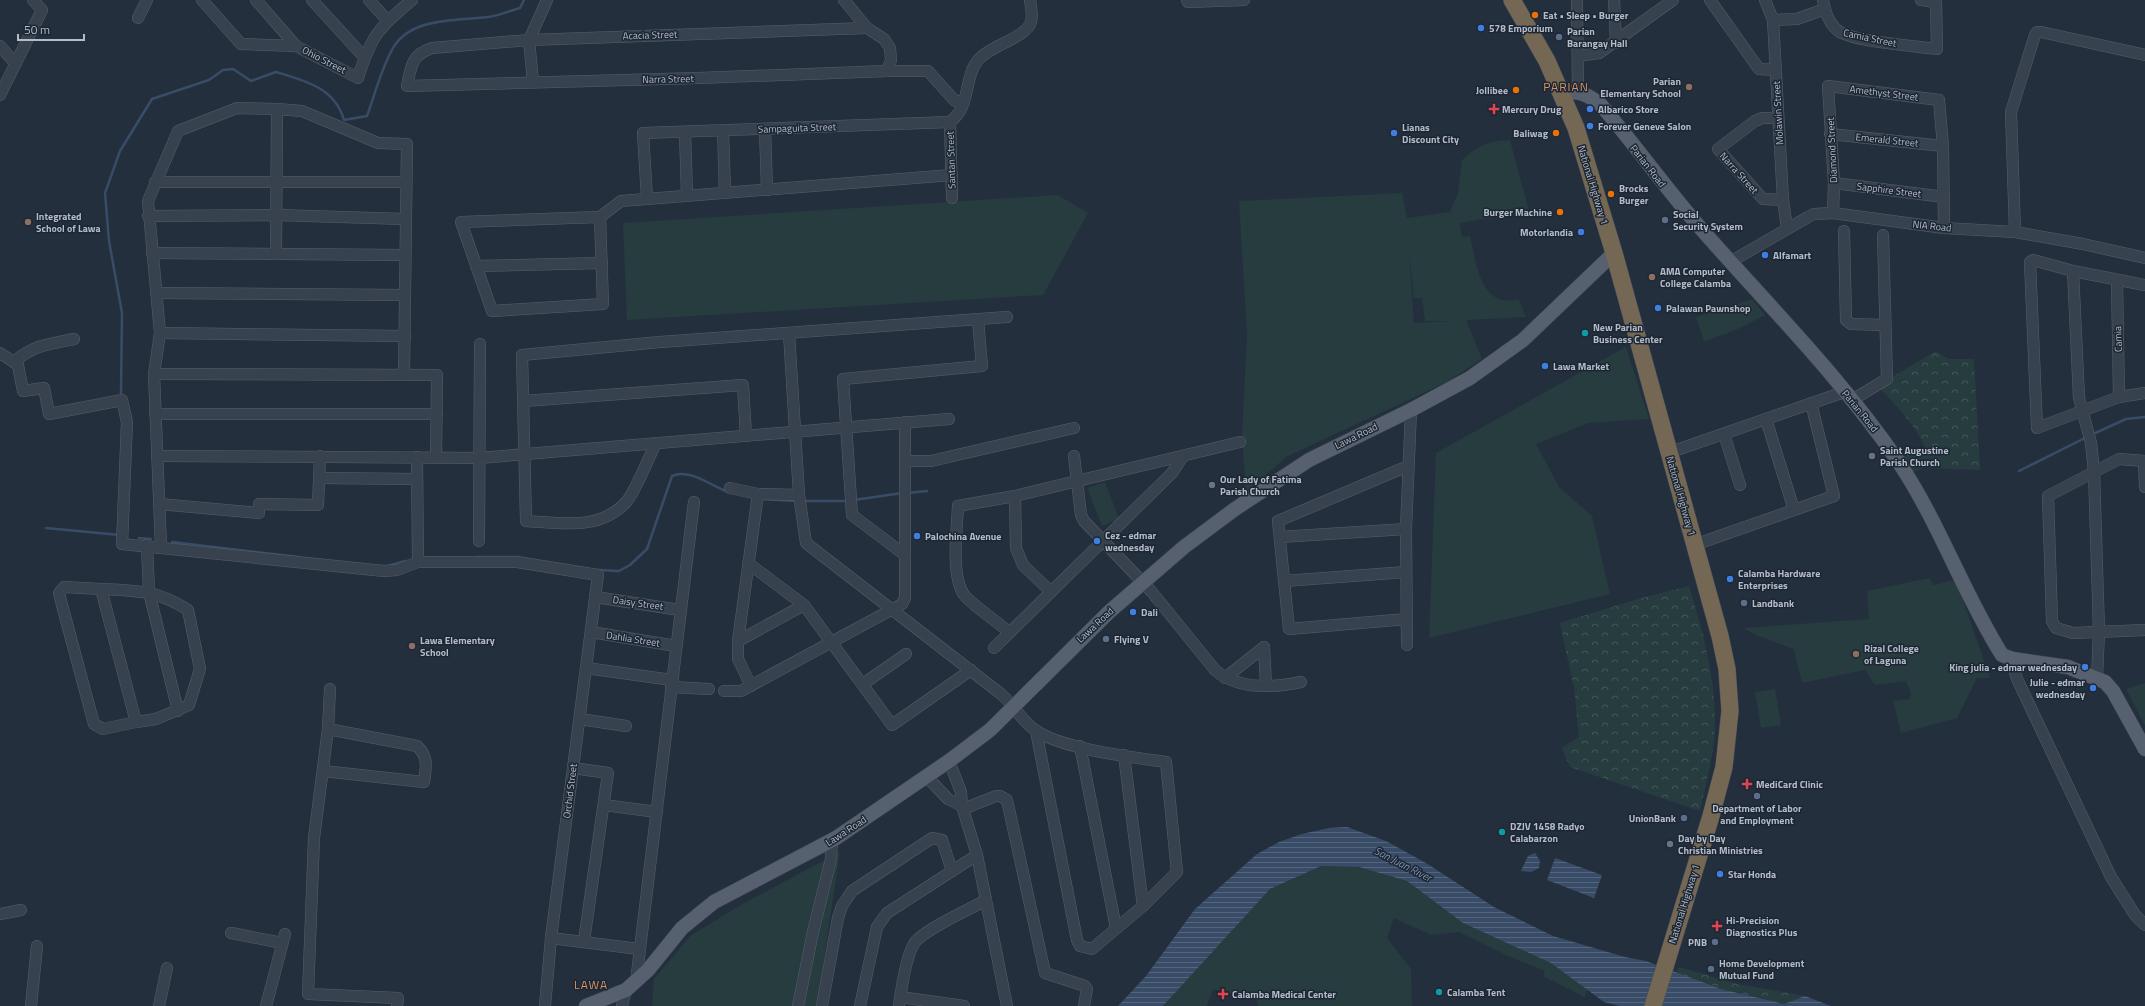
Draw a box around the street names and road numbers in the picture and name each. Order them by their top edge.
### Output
street label: Camia Street [1842,25,1898,51]
street label: Acacia Street [622,27,678,43]
street label: Ohio Street [299,43,349,78]
street label: Narra Street [642,71,694,87]
street label: Molawin Street [1769,80,1787,145]
street label: Amethyst Street [1849,81,1920,105]
street label: Diamond Street [1823,116,1841,183]
street label: Sampaguita Street [758,119,837,137]
street label: Emerald Street [1855,129,1920,151]
street label: Santan Street [942,130,960,189]
street label: Parian Road [1626,141,1670,191]
street label: National Highway 1 [1574,144,1612,226]
street label: Narra Street [1716,149,1762,198]
street label: Sapphire Street [1856,179,1923,201]
street label: NIA Road [1912,217,1952,235]
street label: Camia [2110,326,2126,352]
street label: Parian Road [1838,387,1882,435]
street label: Lawa Road [1332,419,1380,453]
street label: National Highway 1 [1662,454,1700,538]
street label: Daisy Street [612,592,665,614]
street label: Lawa Road [1073,604,1117,646]
street label: Dahlia Street [605,627,661,651]
street label: Orchid Street [559,762,581,819]
street label: Lawa Road [823,812,869,850]
street label: National Highway 1 [1665,863,1703,945]

